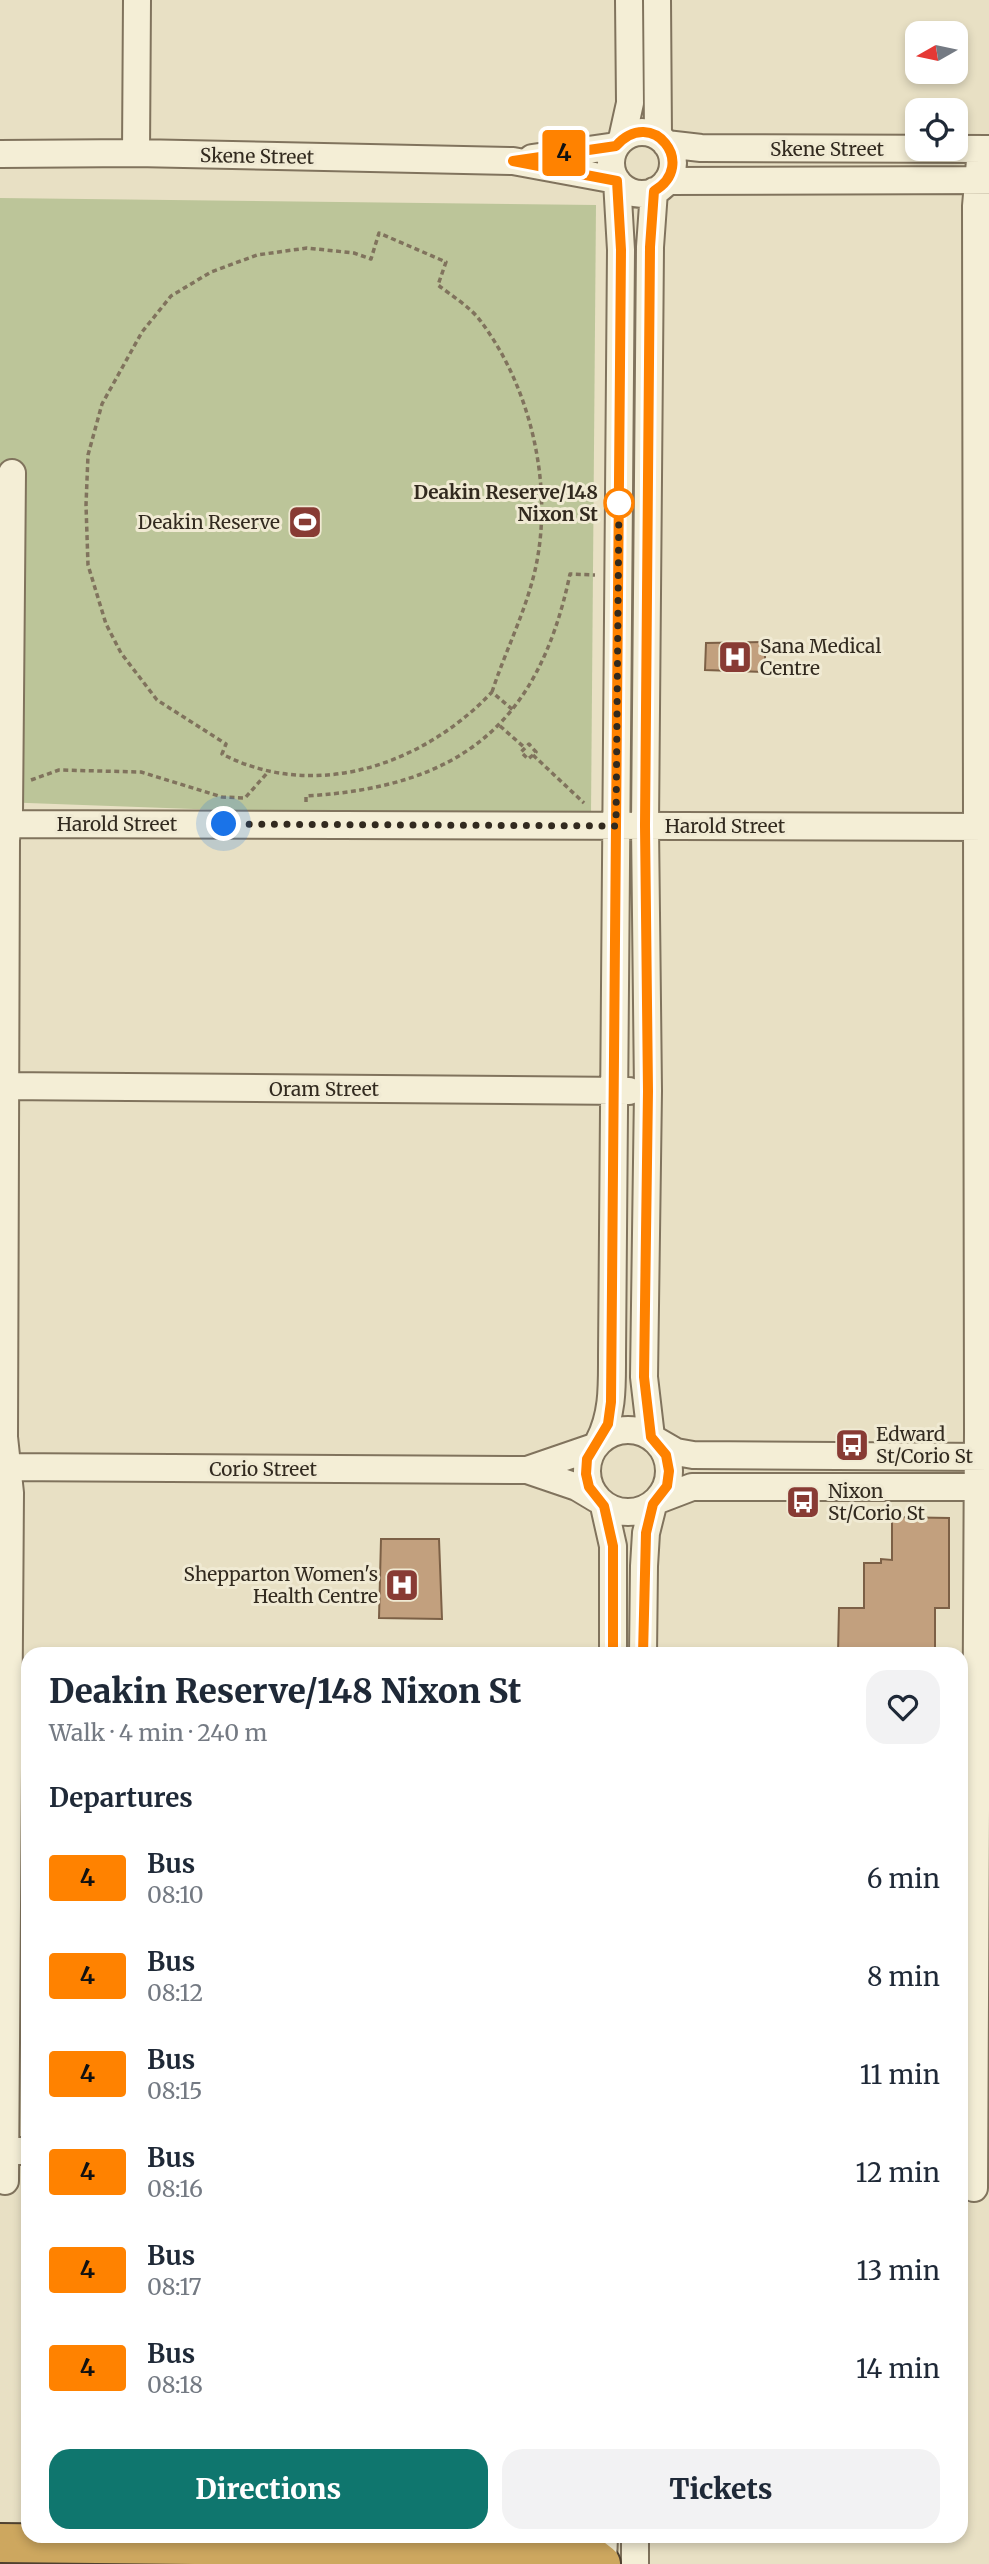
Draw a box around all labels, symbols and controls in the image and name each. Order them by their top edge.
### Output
north arrow [905,21,968,84]
map controls [905,21,968,161]
button: locate [905,98,968,161]
line badge: 4 [541,130,587,176]
text: 4 [556,137,572,168]
street label: Skene Street [770,137,885,161]
street label: Skene Street [200,143,315,169]
place label: Deakin Reserve/148 Nixon St [413,480,598,526]
marker: Deakin Reserve/148 Nixon St [604,488,634,518]
sports icon: Deakin Reserve [286,503,324,541]
place label: Deakin Reserve [138,510,280,534]
place label: Sana Medical Centre [760,634,881,680]
hospital icon: Sana Medical Centre [716,638,754,676]
your location [206,806,241,841]
street label: Harold Street [57,812,178,836]
street label: Harold Street [665,814,786,838]
street label: Oram Street [269,1077,380,1101]
place label: Edward St/Corio St [876,1422,974,1468]
bus stop icon: Edward St/Corio St [833,1426,871,1464]
street label: Corio Street [209,1457,317,1481]
place label: Nixon St/Corio St [828,1479,926,1525]
bus stop icon: Nixon St/Corio St [784,1483,822,1521]
place label: Shepparton Women's Health Centre [184,1562,378,1608]
hospital icon: Shepparton Women's Health Centre [383,1566,421,1604]
button: heart [866,1670,940,1744]
text: Deakin Reserve/148 Nixon St [49,1671,521,1712]
text: Walk · 4 min · 240 m [49,1718,267,1747]
text: Departures [49,1781,193,1814]
text: Bus [147,1847,195,1880]
text: 4 [80,1862,95,1893]
text: 6 min [867,1862,940,1895]
text: 08:10 [147,1880,204,1909]
text: Bus [147,1945,195,1978]
text: 4 [80,1960,95,1991]
text: 8 min [867,1960,940,1993]
text: 08:12 [147,1978,203,2007]
text: Bus [147,2043,195,2076]
text: 4 [80,2058,95,2089]
text: 11 min [860,2058,940,2091]
text: 08:15 [147,2076,203,2105]
text: Bus [147,2141,195,2174]
text: 4 [80,2156,95,2187]
text: 12 min [856,2156,940,2189]
text: 08:16 [147,2174,203,2203]
text: Bus [147,2239,195,2272]
text: 4 [80,2254,95,2285]
text: 13 min [856,2254,940,2287]
text: 08:17 [147,2272,202,2301]
text: Bus [147,2337,195,2370]
text: 4 [80,2352,95,2383]
text: 14 min [856,2352,940,2385]
text: 08:18 [147,2370,203,2399]
button: Directions [49,2449,488,2529]
button: Tickets [502,2449,940,2529]

